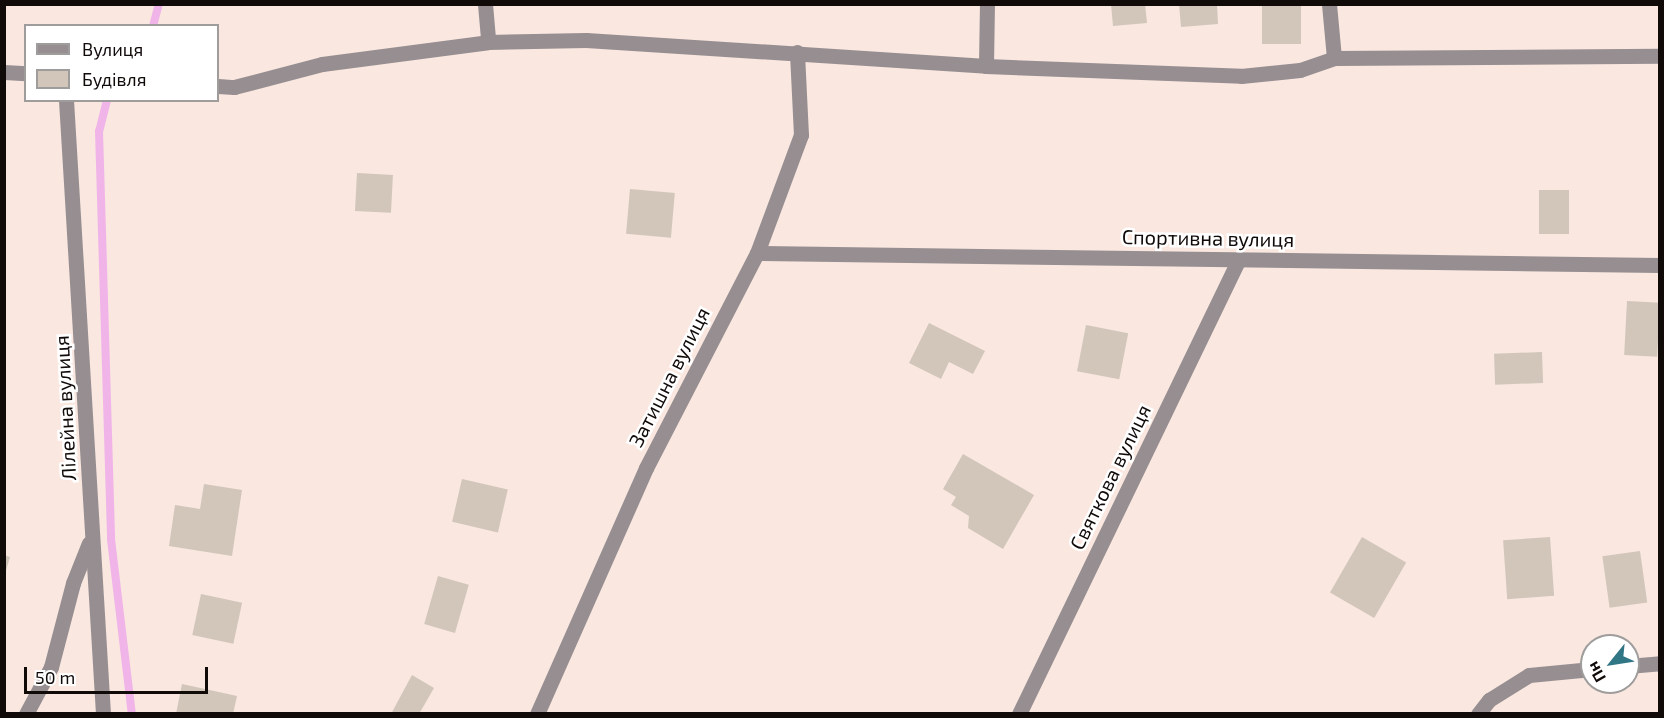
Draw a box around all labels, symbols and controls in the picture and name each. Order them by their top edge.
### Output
legend [24,24,219,102]
text: Вулиця [82,38,143,60]
text: Будівля [82,68,146,90]
street label: Спортивна вулиця [1122,224,1294,252]
street label: Затишна вулиця [623,303,715,451]
street label: Лілейна вулиця [49,335,81,481]
street label: Святкова вулиця [1064,401,1156,553]
north arrow [1580,634,1640,694]
scale bar [27,655,212,693]
text: Пн [1582,659,1609,686]
text: 50 m [35,666,75,688]

